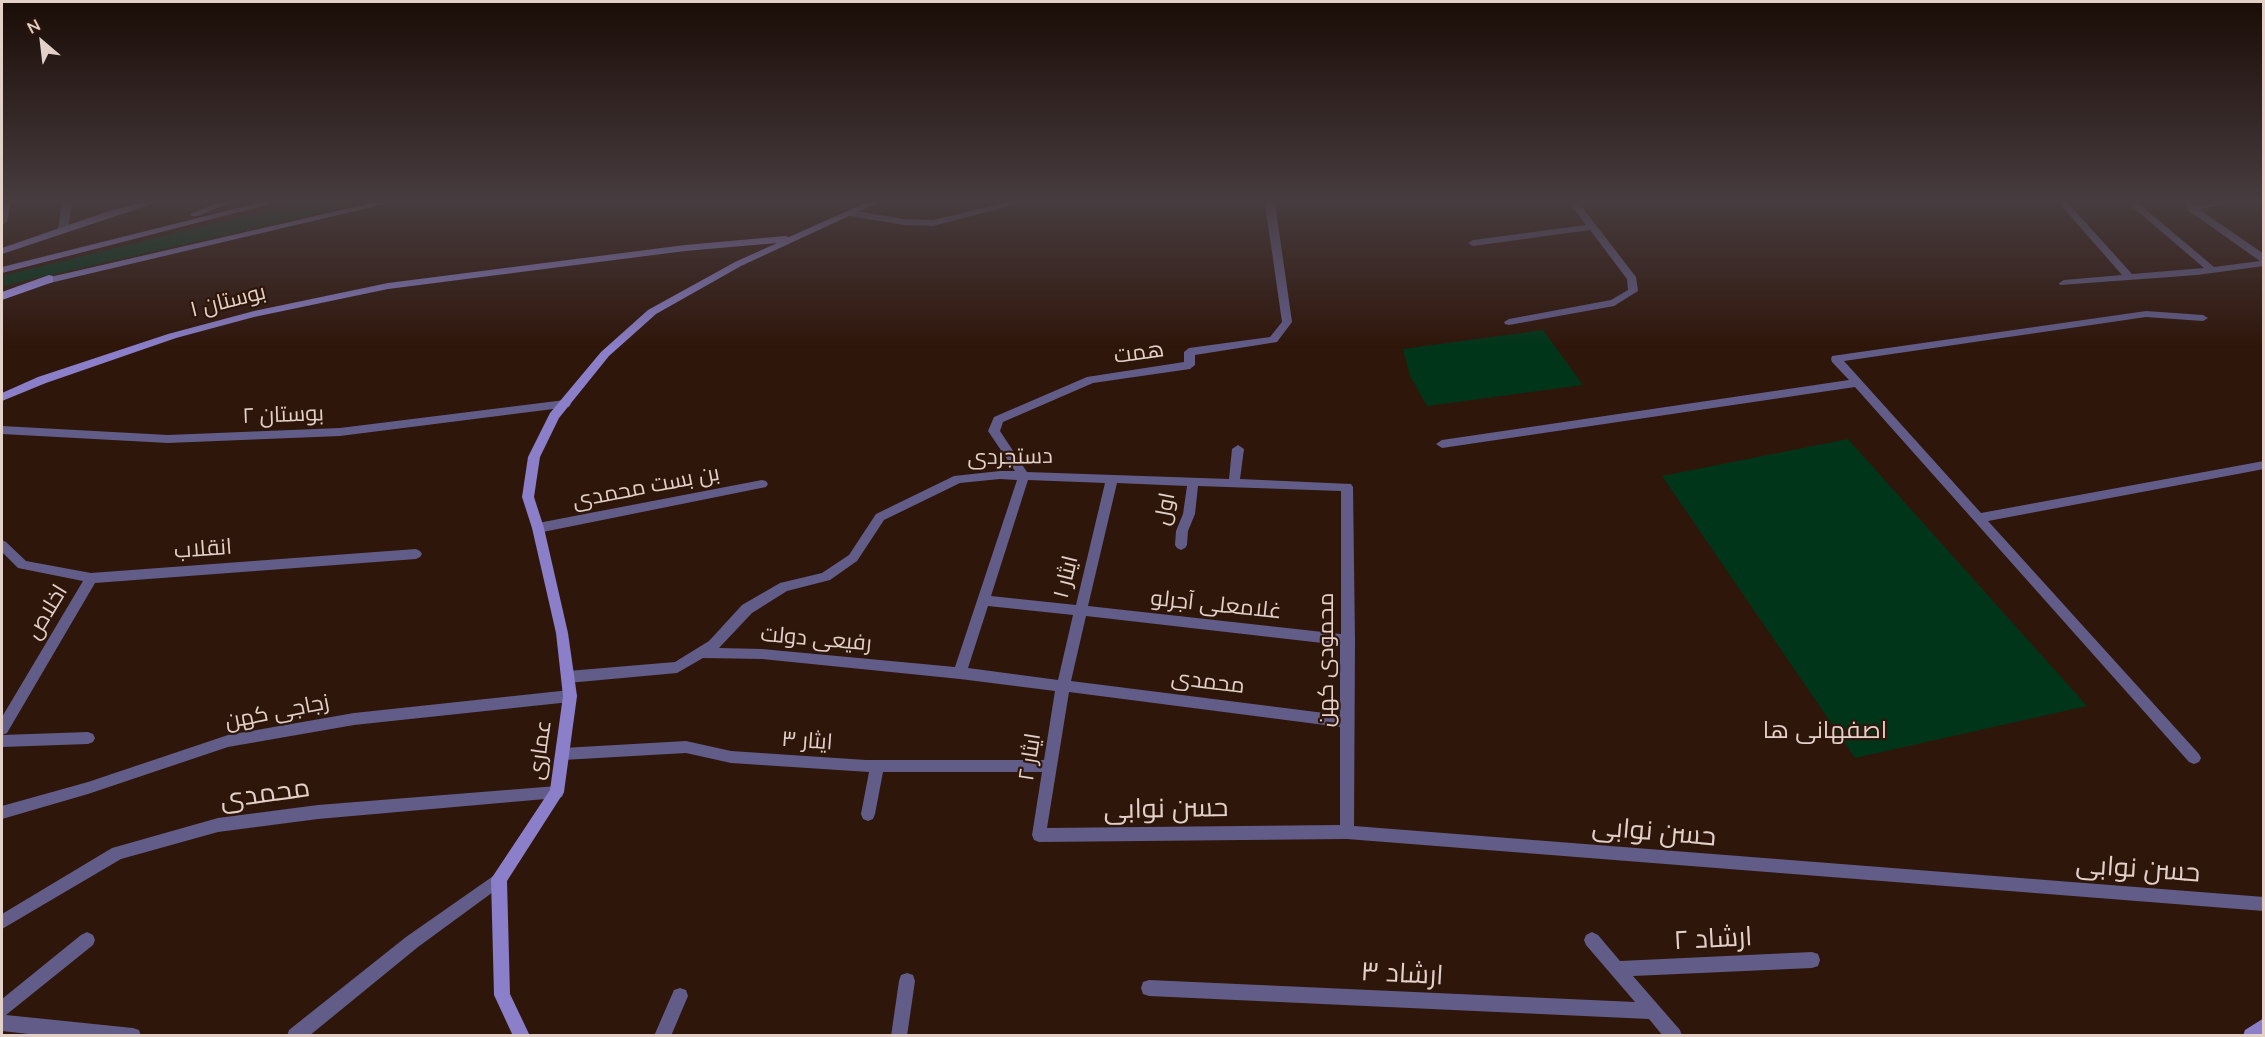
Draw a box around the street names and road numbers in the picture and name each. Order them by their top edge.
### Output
street label: بوستان ۱ [187,279,269,323]
street label: همت [1112,336,1166,370]
street label: بوستان ۲ [242,400,324,430]
street label: دستجردی [967,443,1053,471]
street label: بن بست محمدی [570,460,722,514]
street label: اول [1149,491,1181,527]
street label: انقلاب [173,534,233,564]
street label: ۱ ایثار [1048,553,1084,601]
street label: اخلاص [20,580,74,644]
street label: غلامعلی آجرلو [1149,585,1283,625]
street label: محمودی کهن [1313,593,1339,727]
street label: رفیعی دولت [759,621,873,657]
street label: محمدی [1170,664,1246,700]
street label: زجاجی کهن [223,689,331,735]
street label: عماری [523,719,557,781]
street label: ایثار ۳ [781,726,833,756]
street label: ایثار ۲ [1013,731,1047,783]
street label: محمدی [218,772,312,816]
street label: حسن نوابی [1103,792,1229,826]
street label: حسن نوابی [1590,810,1718,854]
street label: حسن نوابی [2075,848,2201,890]
street label: ارشاد ۲ [1673,921,1753,957]
street label: ارشاد ۳ [1360,956,1444,992]

